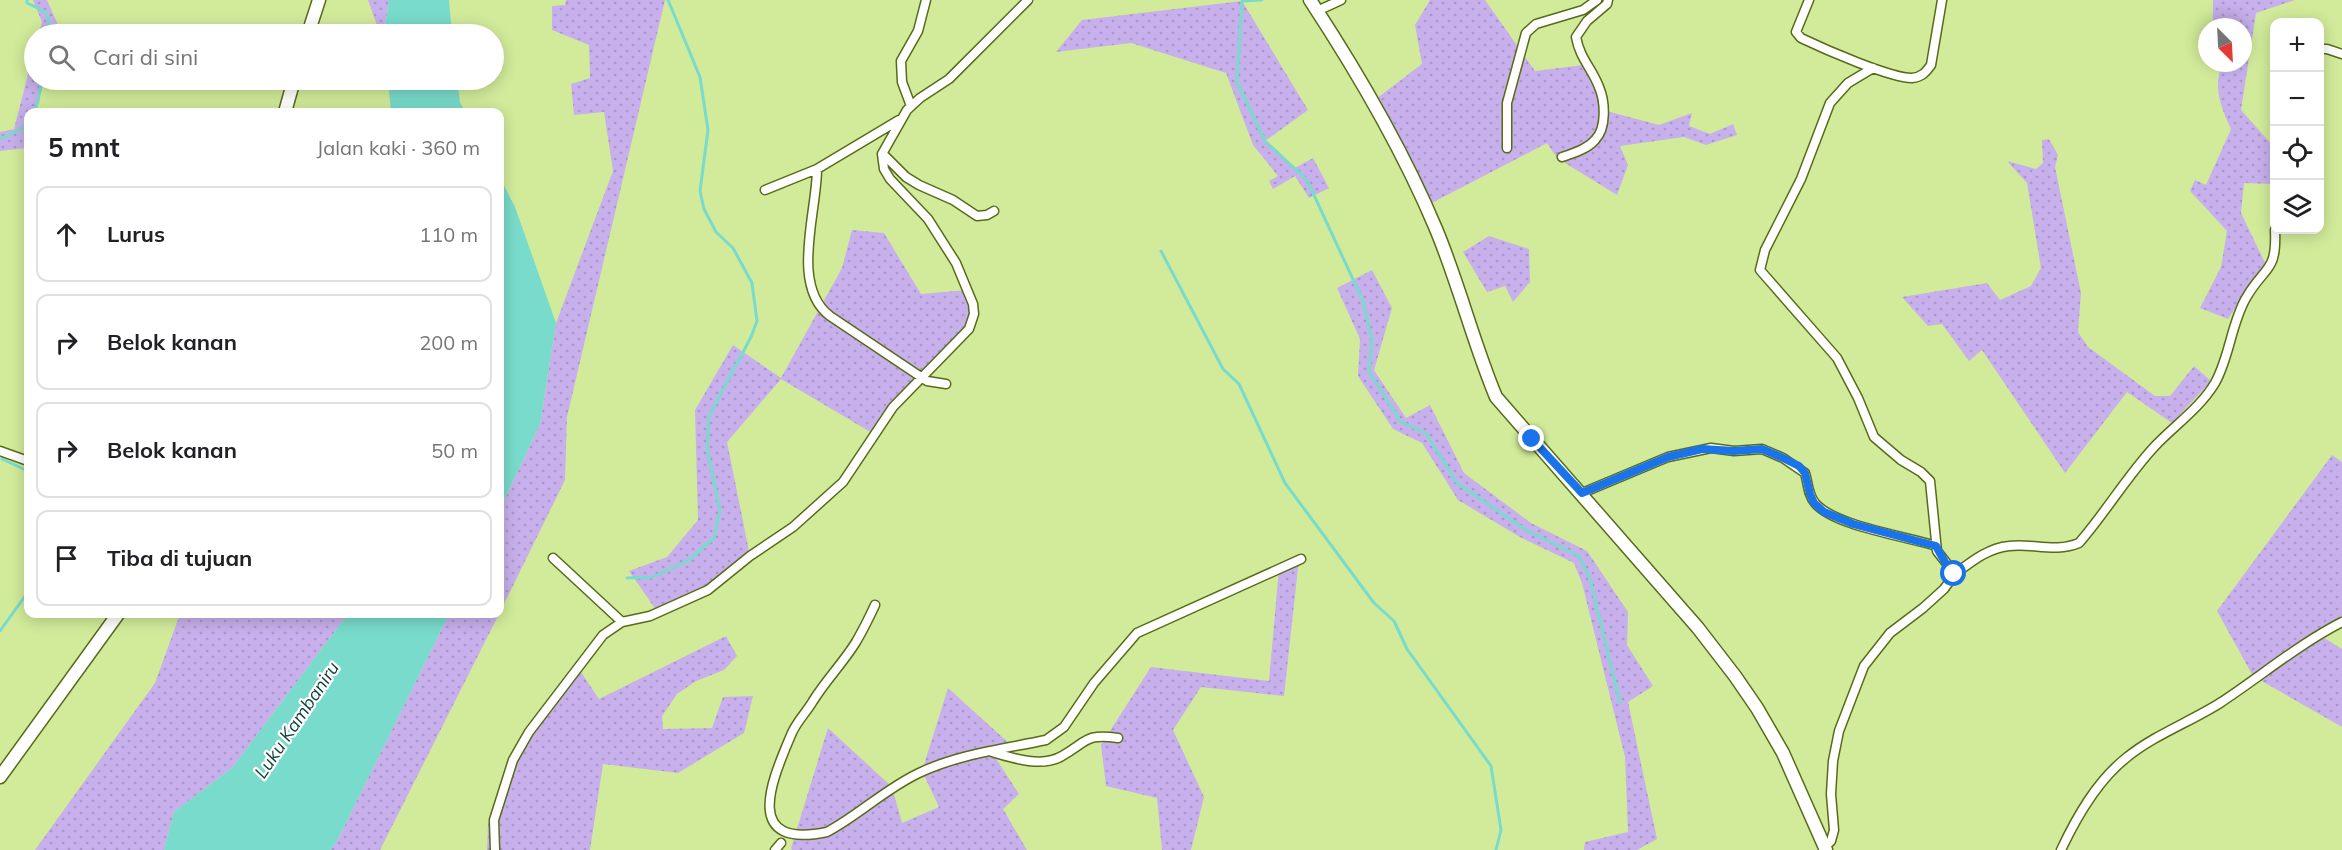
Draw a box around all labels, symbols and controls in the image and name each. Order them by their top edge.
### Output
north arrow [2198,18,2252,72]
map controls [2270,18,2324,234]
button: + [2270,18,2324,72]
search box [24,24,504,90]
icon: search [45,41,78,74]
text: Cari di sini [93,43,198,71]
button: − [2270,72,2324,126]
button: locate [2270,126,2324,180]
text: 5 mnt [48,131,120,164]
text: Jalan kaki · 360 m [317,135,480,160]
button: layers [2270,180,2324,234]
icon: ahead [50,218,83,251]
text: Lurus [107,220,165,248]
text: 110 m [419,222,478,247]
icon: right [50,326,83,359]
text: Belok kanan [107,328,237,356]
text: 200 m [419,330,478,355]
route end [1518,425,1544,451]
icon: right [50,434,83,467]
text: Belok kanan [107,436,237,464]
text: 50 m [431,438,478,463]
icon: arrive [50,542,83,575]
text: Tiba di tujuan [107,544,252,572]
route start [1940,560,1966,586]
water label: Luku Kambaniru [249,657,344,782]

